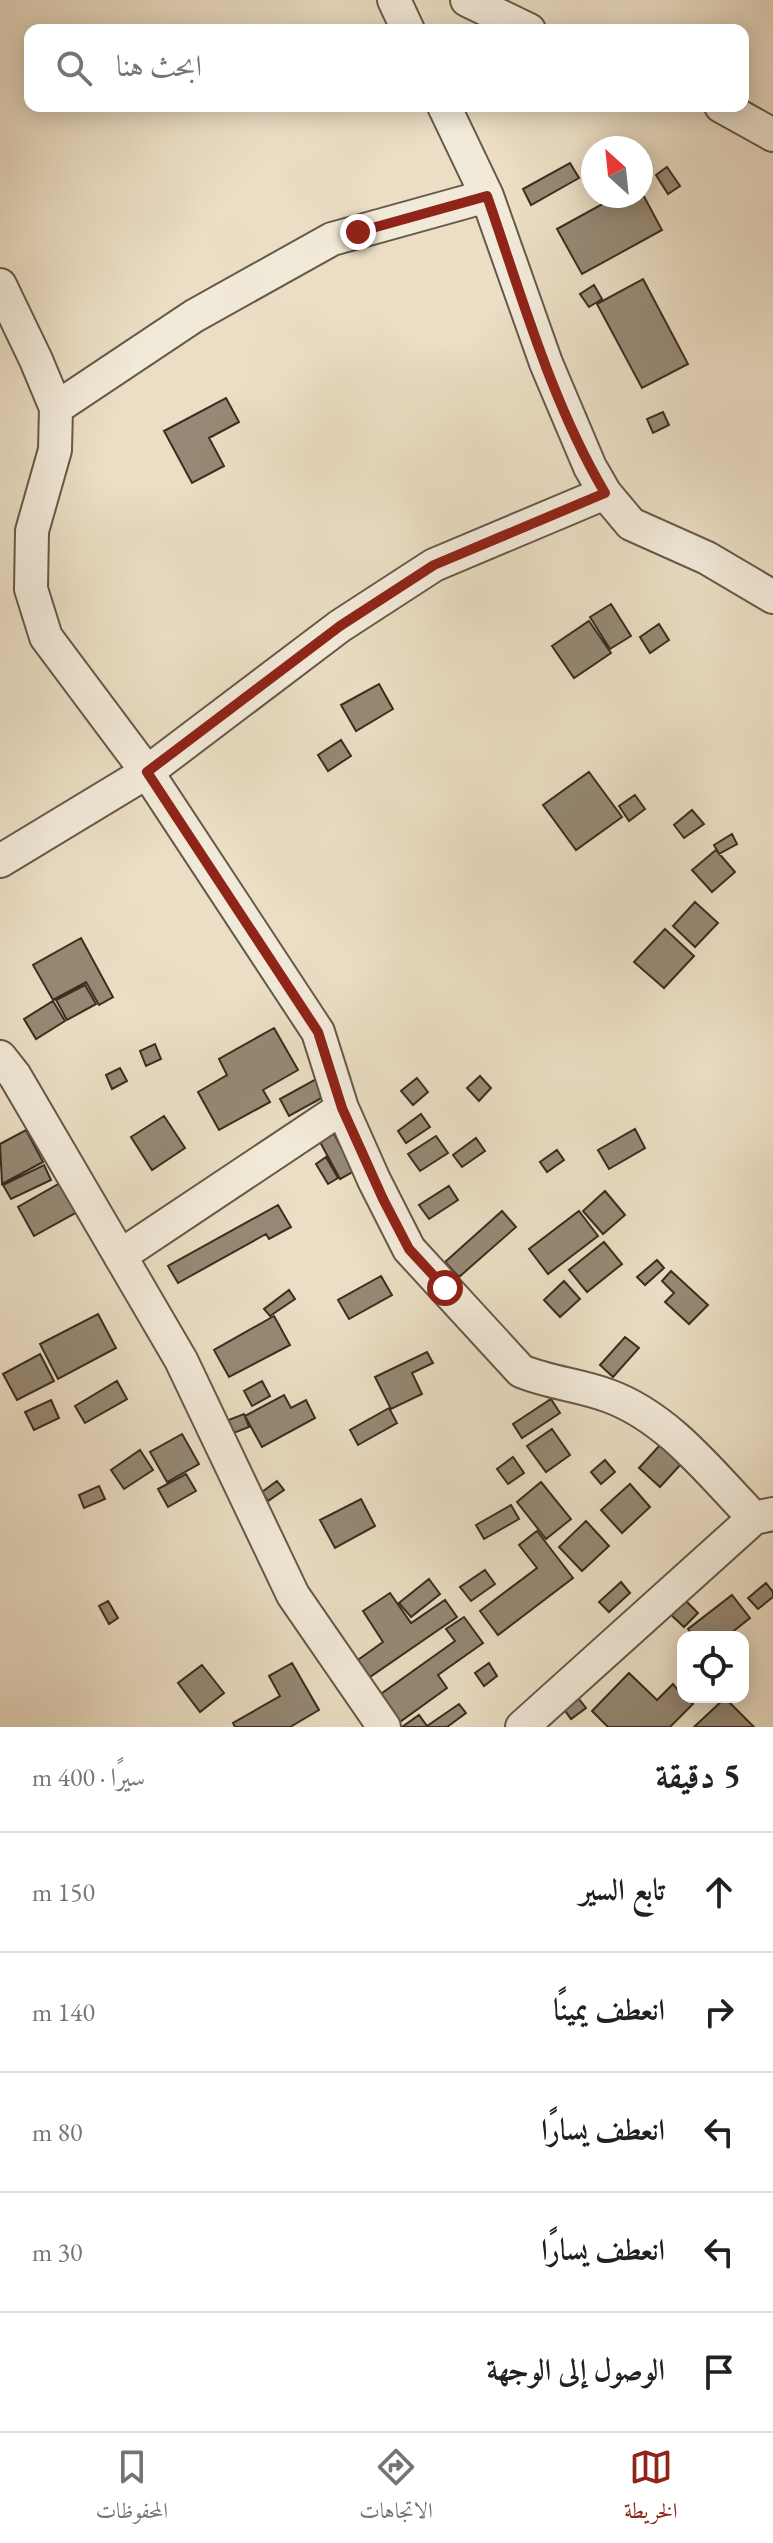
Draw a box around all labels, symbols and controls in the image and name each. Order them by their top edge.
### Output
search box [24,24,749,112]
icon: search [52,46,96,90]
text: ابحث هنا [116,46,202,85]
north arrow [581,136,653,208]
route end [340,214,376,250]
route start [427,1270,463,1306]
map controls [677,1631,749,1703]
button: locate [677,1631,749,1703]
text: 5 دقيقة [656,1753,741,1797]
text: سيرًا · 400 m [32,1760,145,1794]
text: تابع السير [580,1870,665,1909]
icon: ahead [697,1870,741,1914]
text: 150 m [32,1875,95,1909]
text: انعطف يمينًا [553,1990,665,2029]
icon: right [697,1990,741,2034]
text: 140 m [32,1995,95,2029]
text: انعطف يسارًا [541,2110,665,2149]
icon: left [697,2110,741,2154]
text: 80 m [32,2115,82,2149]
text: انعطف يسارًا [541,2230,665,2269]
icon: left [697,2230,741,2274]
text: 30 m [32,2235,82,2269]
text: الوصول إلى الوجهة [486,2350,665,2389]
icon: arrive [697,2350,741,2394]
tab: المحفوظات [96,2445,168,2532]
tab: الاتجاهات [359,2445,433,2532]
tab: الخريطة [624,2445,677,2532]

